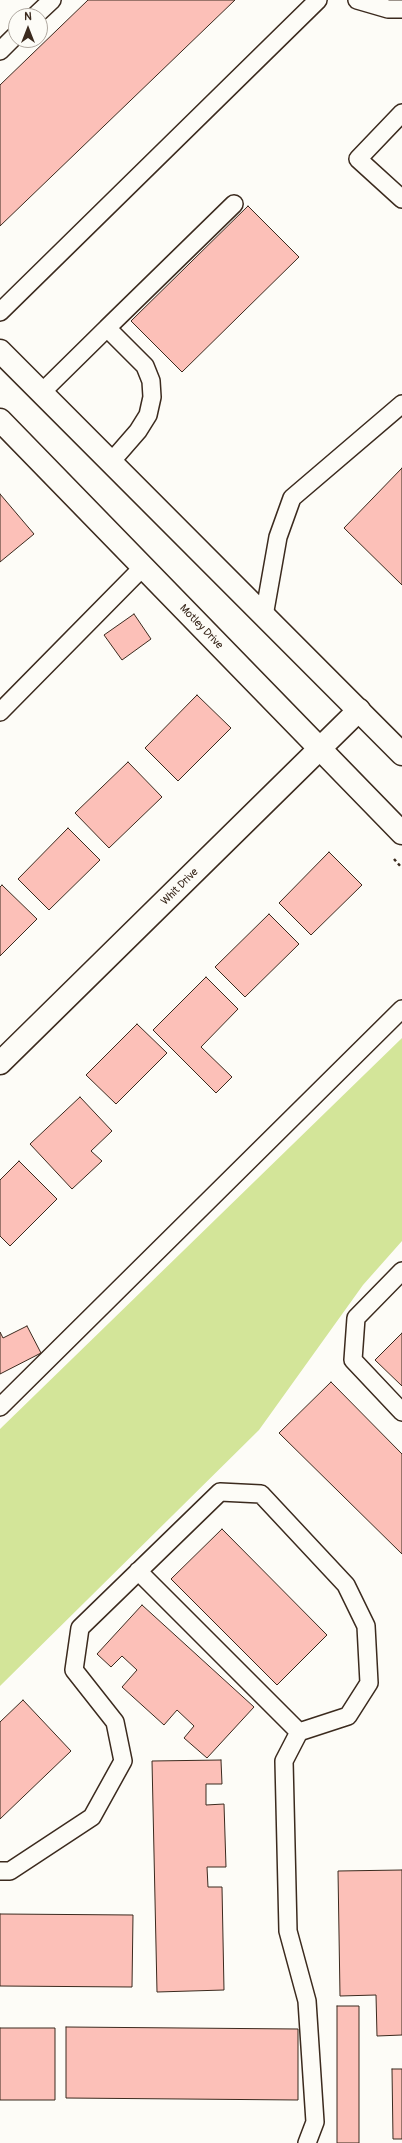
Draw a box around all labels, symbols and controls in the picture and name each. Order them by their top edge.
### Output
north arrow [8,8,48,48]
text: N [24,10,32,23]
street label: Motley Drive [176,602,226,652]
street label: Whit Drive [159,866,201,908]

